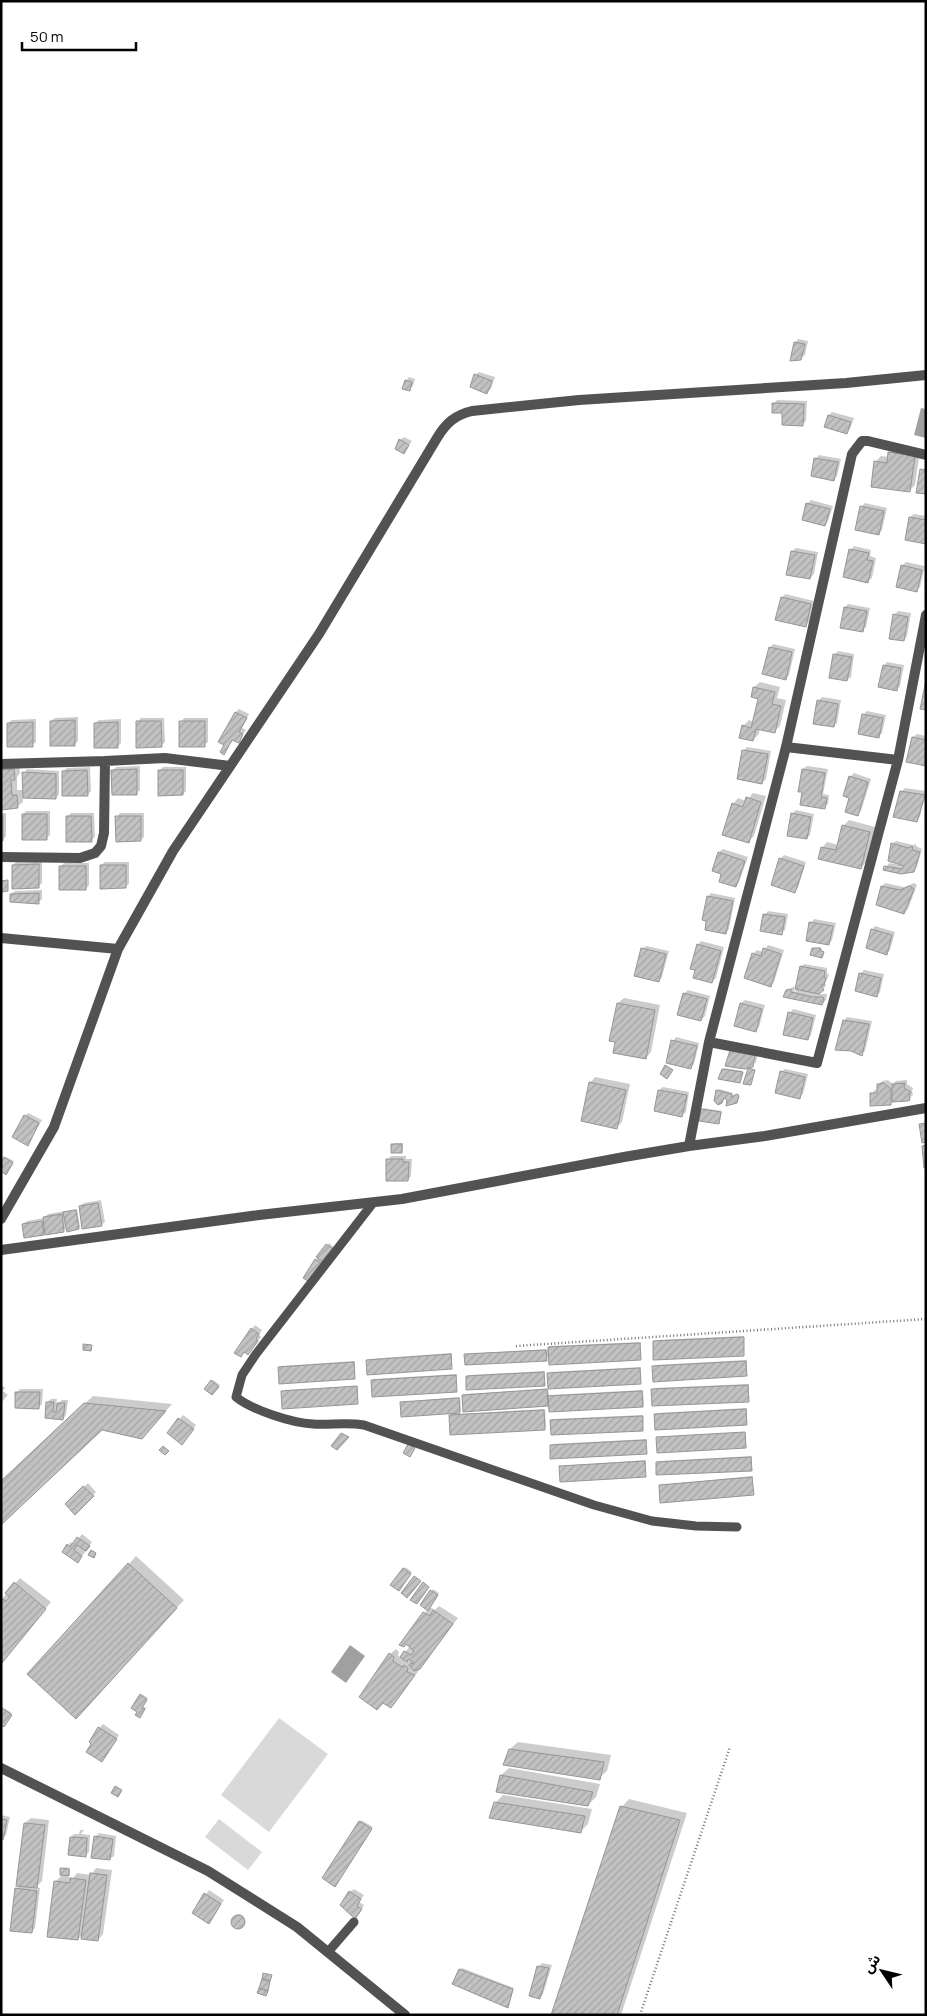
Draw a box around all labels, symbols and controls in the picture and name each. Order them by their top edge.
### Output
scale bar [22,20,136,52]
text: 50 m [30,26,64,47]
north arrow [857,1946,907,1996]
text: ش [858,1950,884,1977]

